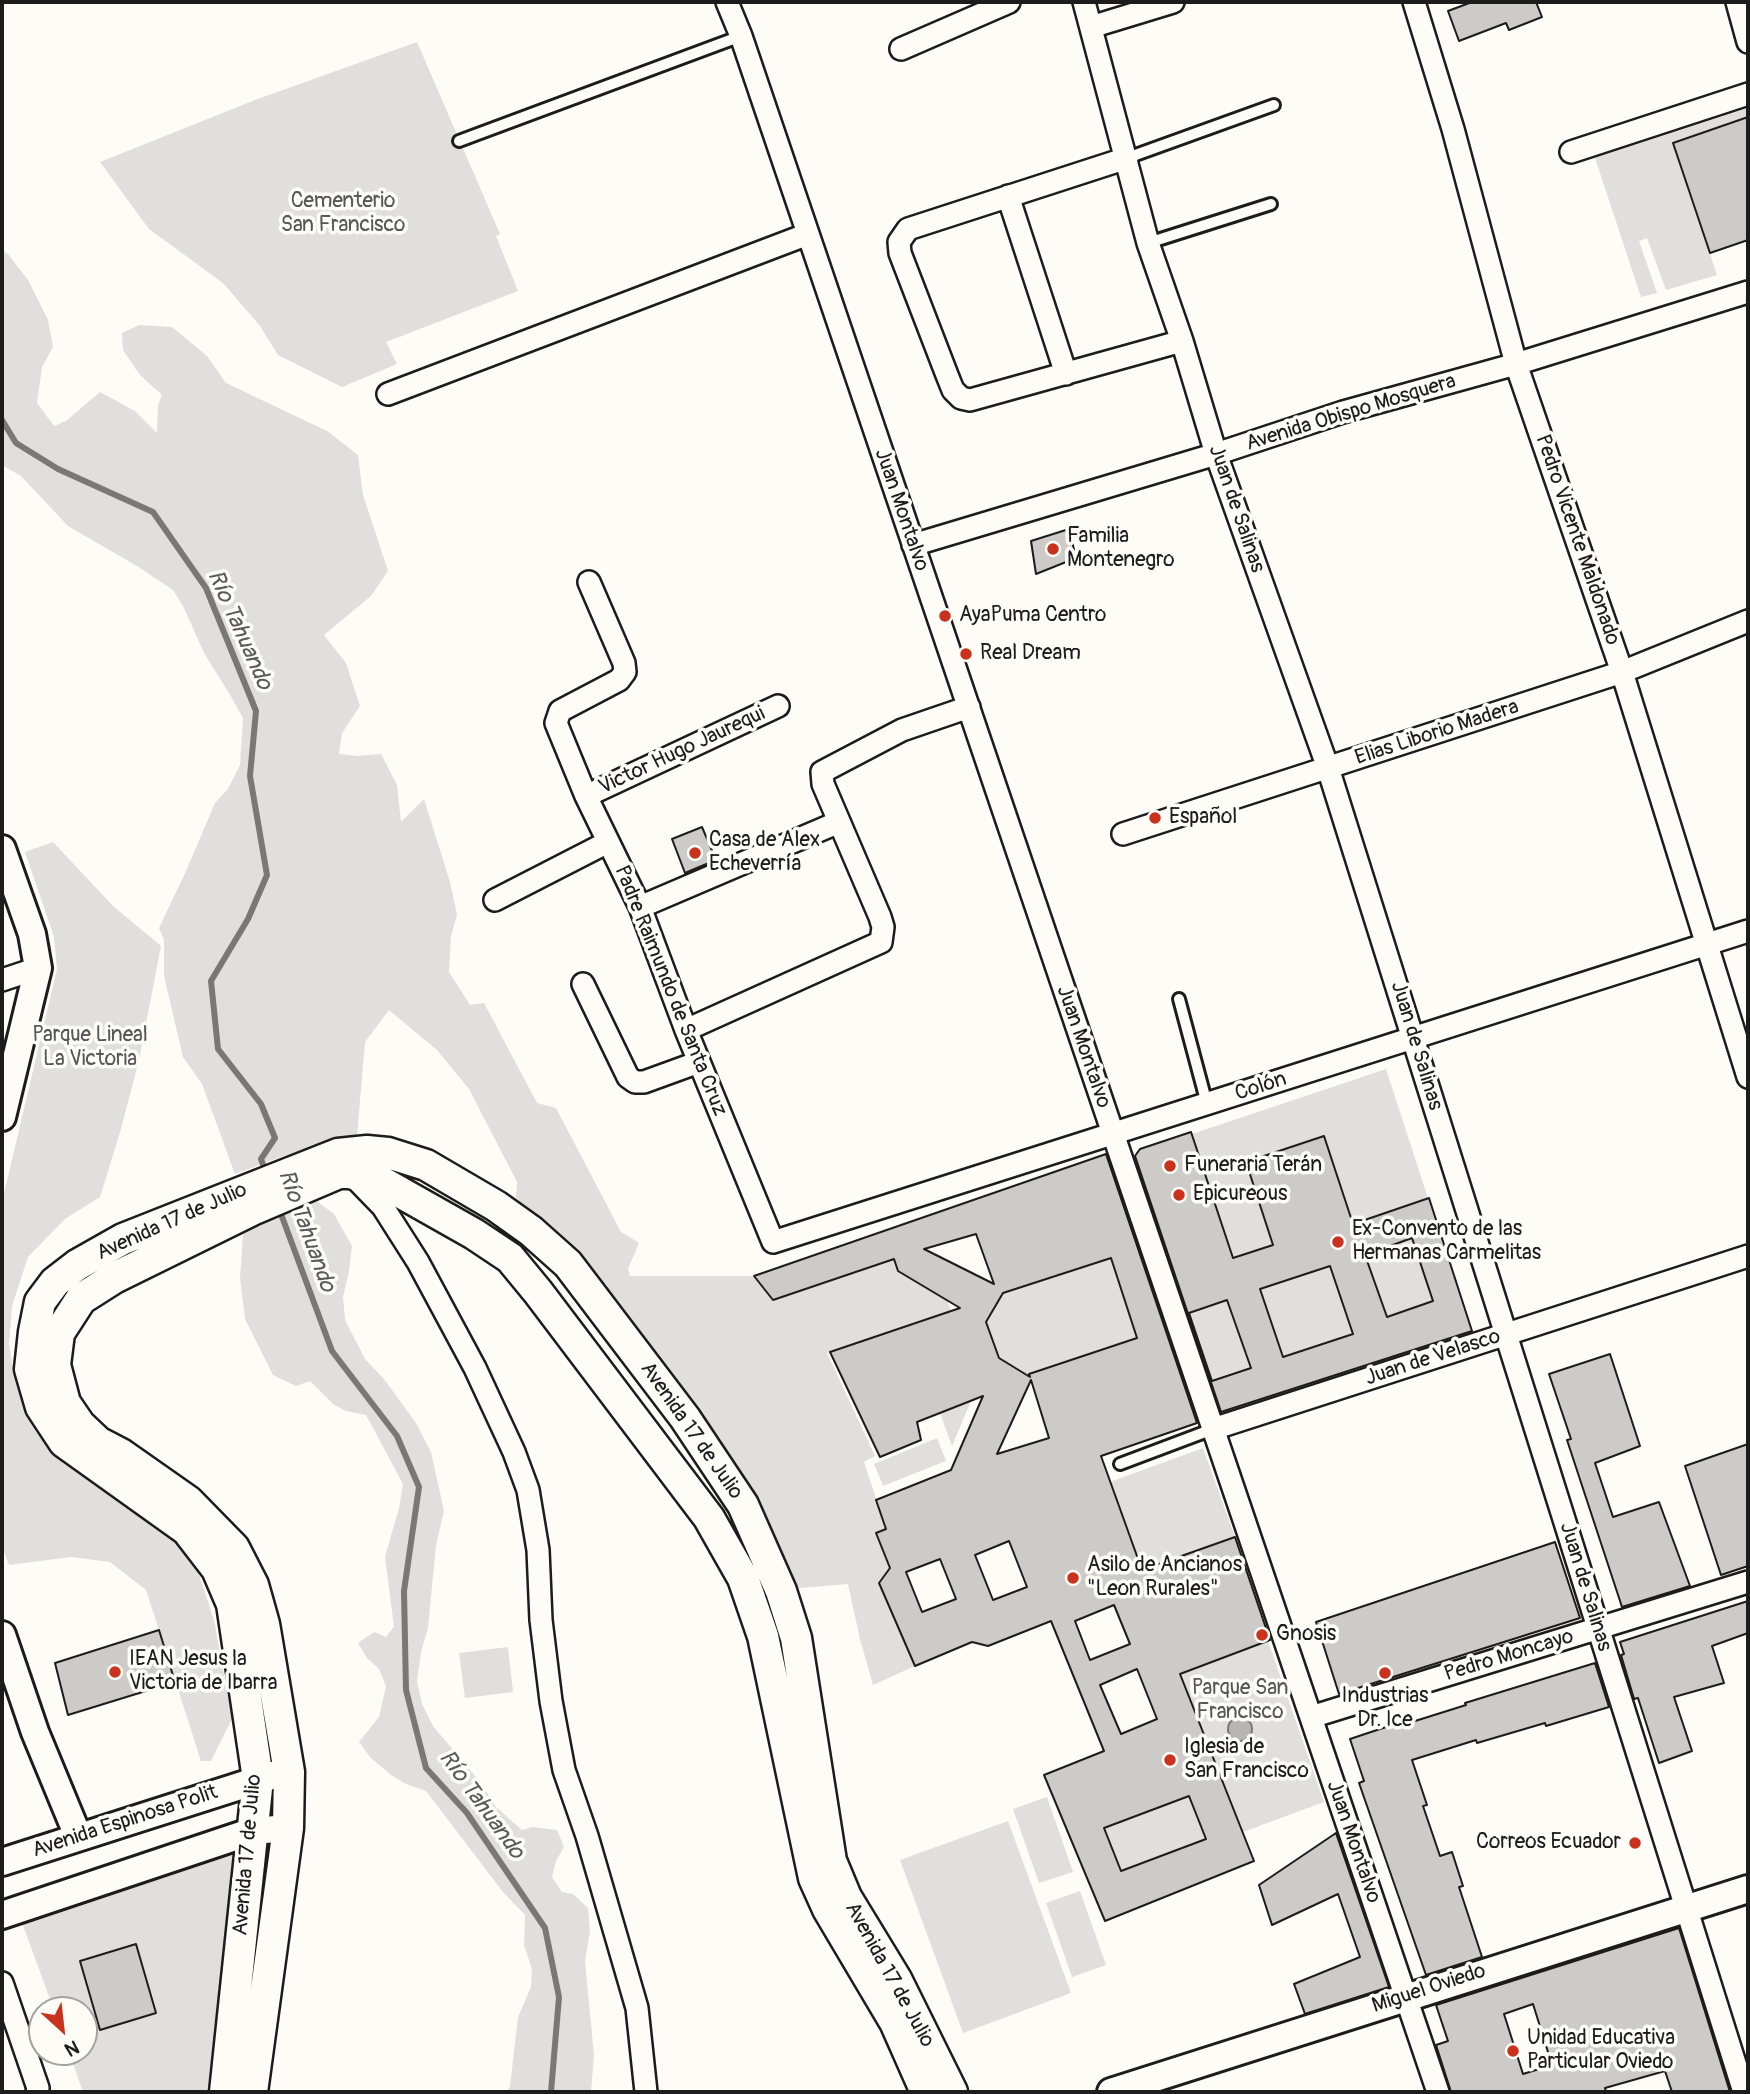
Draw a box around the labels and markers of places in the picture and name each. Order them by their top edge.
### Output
place label: Familia Montenegro [1067,524,1174,574]
marker: Familia Montenegro [1045,541,1061,557]
place label: AyaPuma Centro [959,603,1106,629]
marker: AyaPuma Centro [937,608,953,624]
place label: Real Dream [980,641,1081,667]
marker: Real Dream [958,646,974,662]
place label: Español [1169,805,1237,831]
marker: Español [1147,810,1163,826]
place label: Casa de Alex Echeverría [709,828,820,878]
marker: Casa de Alex Echeverría [687,845,703,861]
place label: Funeraria Terán [1184,1153,1322,1179]
marker: Funeraria Terán [1162,1158,1178,1174]
place label: Epicureous [1193,1182,1287,1208]
marker: Epicureous [1171,1187,1187,1203]
place label: Ex-Convento de las Hermanas Carmelitas [1352,1217,1541,1267]
marker: Ex-Convento de las Hermanas Carmelitas [1330,1234,1346,1250]
place label: Asilo de Ancianos "Leon Rurales" [1087,1553,1242,1603]
marker: Asilo de Ancianos "Leon Rurales" [1065,1570,1081,1586]
place label: Gnosis [1276,1622,1336,1648]
marker: Gnosis [1254,1627,1270,1643]
place label: IEAN Jesus la Victoria de Ibarra [129,1647,277,1697]
marker: IEAN Jesus la Victoria de Ibarra [107,1664,123,1680]
marker: Industrias Dr. Ice [1377,1665,1393,1681]
place label: Industrias Dr. Ice [1342,1684,1428,1734]
place label: Iglesia de San Francisco [1184,1735,1309,1785]
marker: Iglesia de San Francisco [1162,1752,1178,1768]
place label: Correos Ecuador [1476,1830,1621,1856]
marker: Correos Ecuador [1627,1835,1643,1851]
place label: Unidad Educativa Particular Oviedo [1527,2026,1675,2076]
marker: Unidad Educativa Particular Oviedo [1505,2043,1521,2059]

